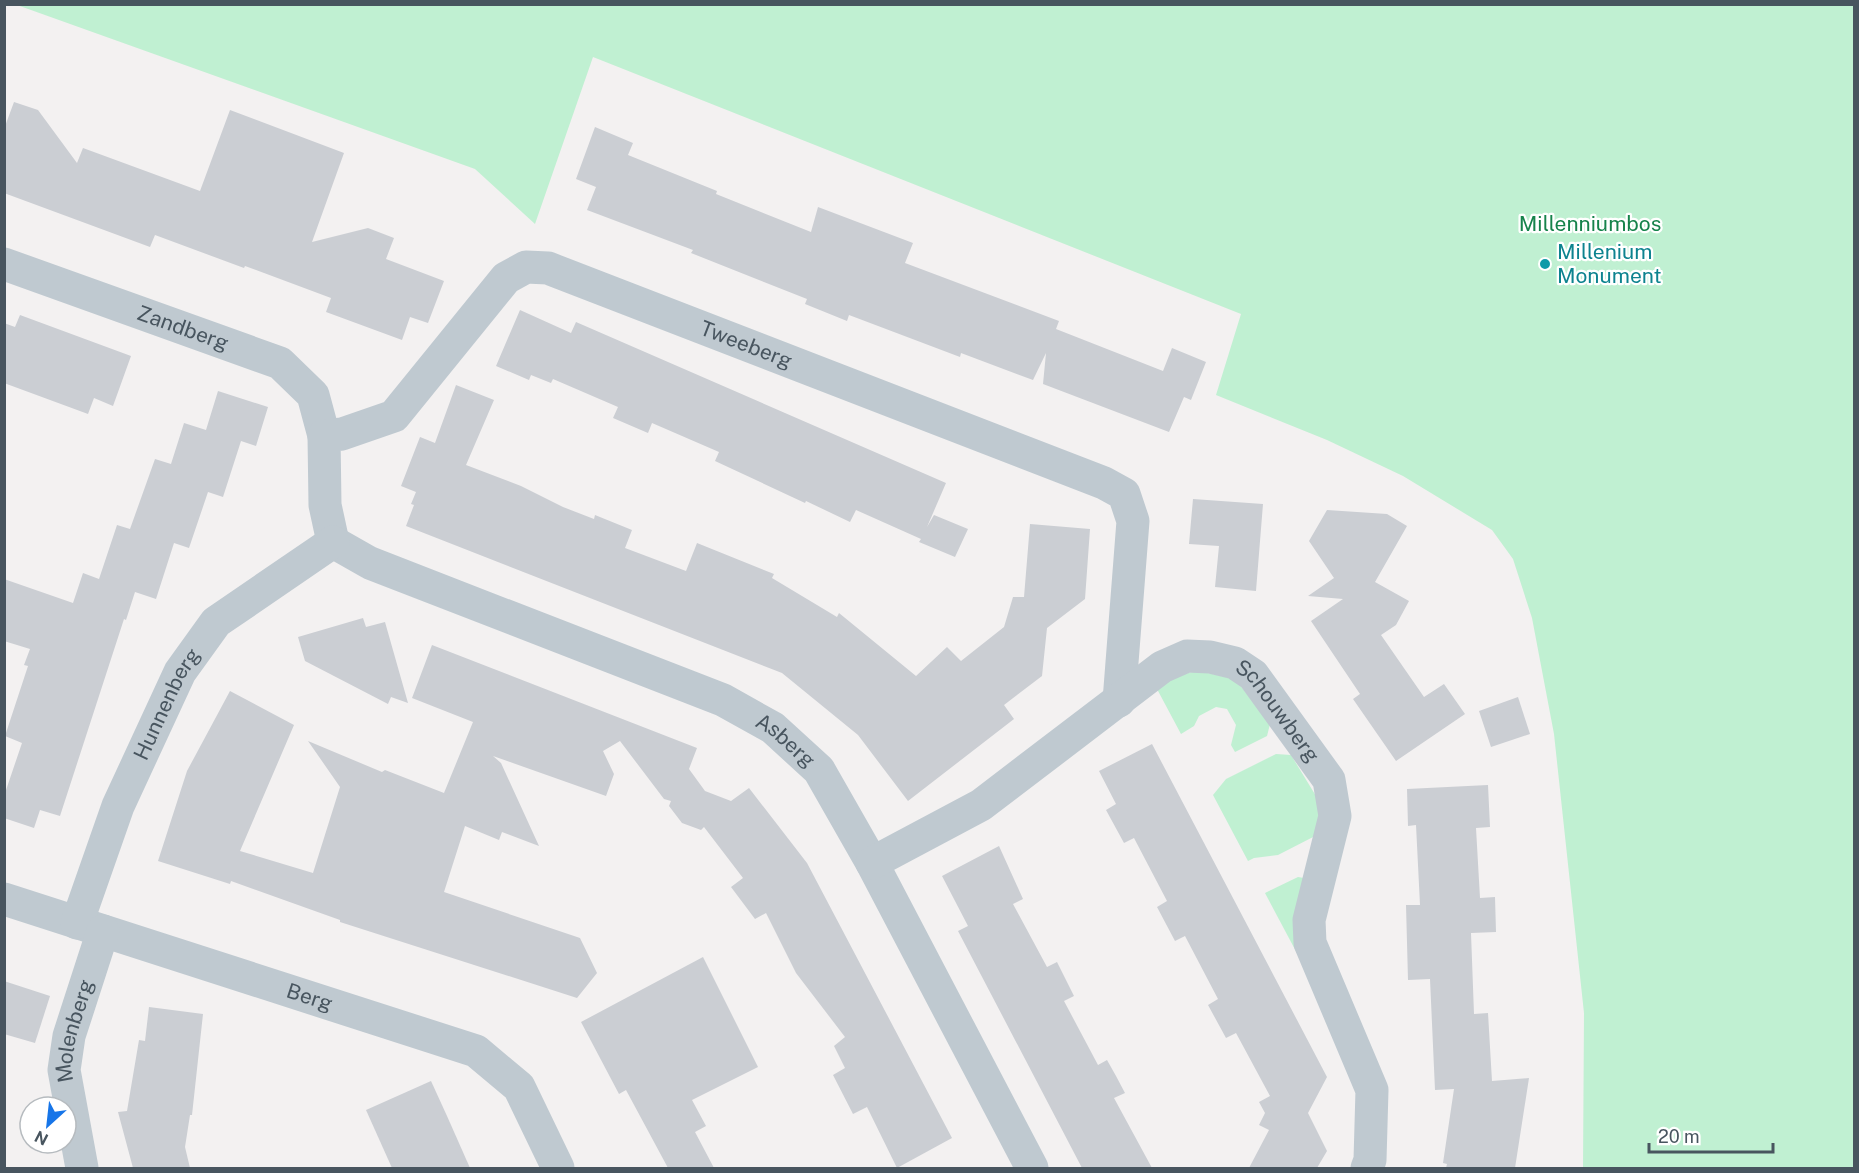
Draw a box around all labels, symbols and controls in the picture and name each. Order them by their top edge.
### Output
park label: Millenniumbos [1519,211,1661,236]
place label: Millenium Monument [1557,239,1662,288]
marker: Millenium Monument [1538,257,1552,271]
street label: Zandberg [134,300,232,356]
street label: Tweeberg [697,315,796,373]
street label: Hunnenberg [128,643,205,764]
street label: Schouwberg [1231,654,1325,767]
street label: Asberg [752,708,821,772]
street label: Molenberg [50,976,99,1085]
street label: Berg [283,978,336,1016]
north arrow [18,1095,78,1155]
scale bar [1649,1116,1774,1154]
text: 20 m [1658,1126,1700,1147]
text: N [32,1127,51,1149]

